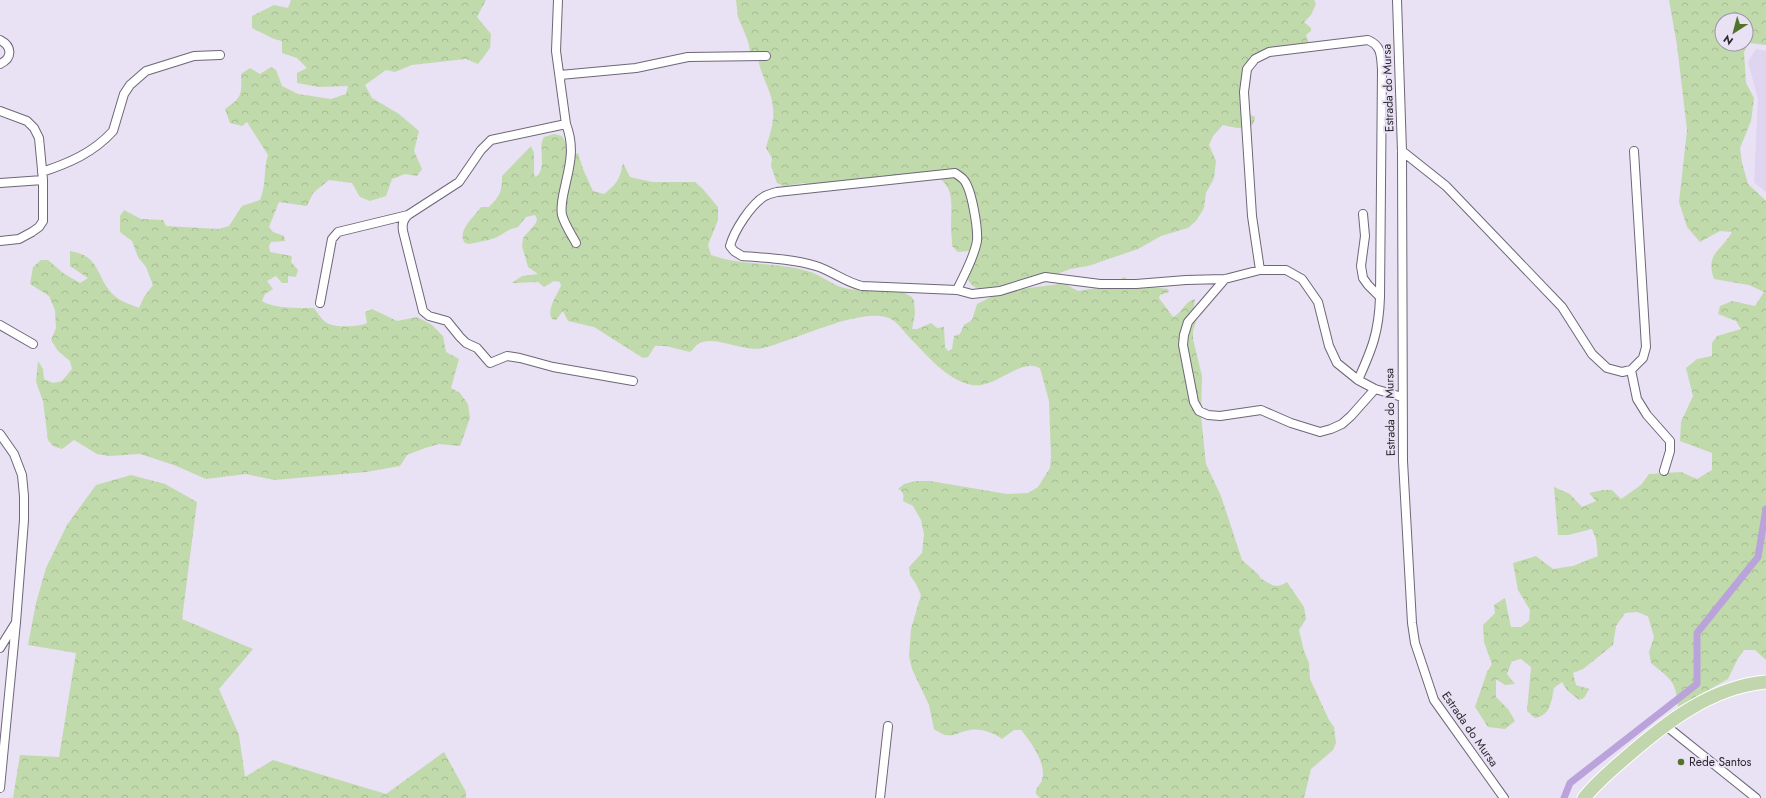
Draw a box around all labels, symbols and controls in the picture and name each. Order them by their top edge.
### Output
north arrow [1714,12,1754,52]
text: N [1720,31,1736,49]
street label: Estrada do Mursa [1377,43,1399,132]
street label: Estrada do Mursa [1380,368,1400,456]
street label: Estrada do Mursa [1437,688,1503,770]
place label: Rede Santos [1689,753,1752,771]
marker: Rede Santos [1676,757,1686,767]

